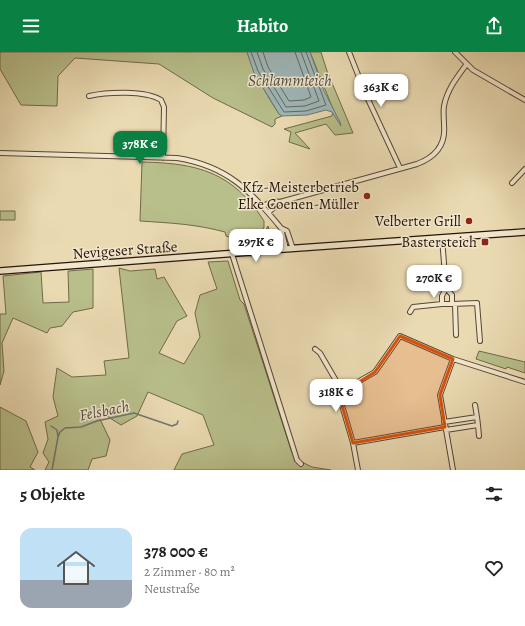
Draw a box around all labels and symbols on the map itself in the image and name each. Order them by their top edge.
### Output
water label: Schlammteich [248,70,332,92]
pin: 363K € [348,74,414,108]
pin: 378K € [107,131,173,165]
place label: Kfz-Meisterbetrieb Elke Coenen-Müller [238,177,359,214]
marker: Kfz-Meisterbetrieb Elke Coenen-Müller [362,191,372,201]
place label: Velberter Grill [374,211,461,231]
marker: Velberter Grill [464,216,474,226]
pin: 297K € [223,229,289,263]
place label: Bastersteich [401,232,477,252]
street label: Nevigeser Straße [72,236,178,264]
marker: Bastersteich [480,237,490,247]
pin: 270K € [401,265,467,299]
pin: 318K € [303,379,369,413]
water label: Felsbach [77,395,131,427]

